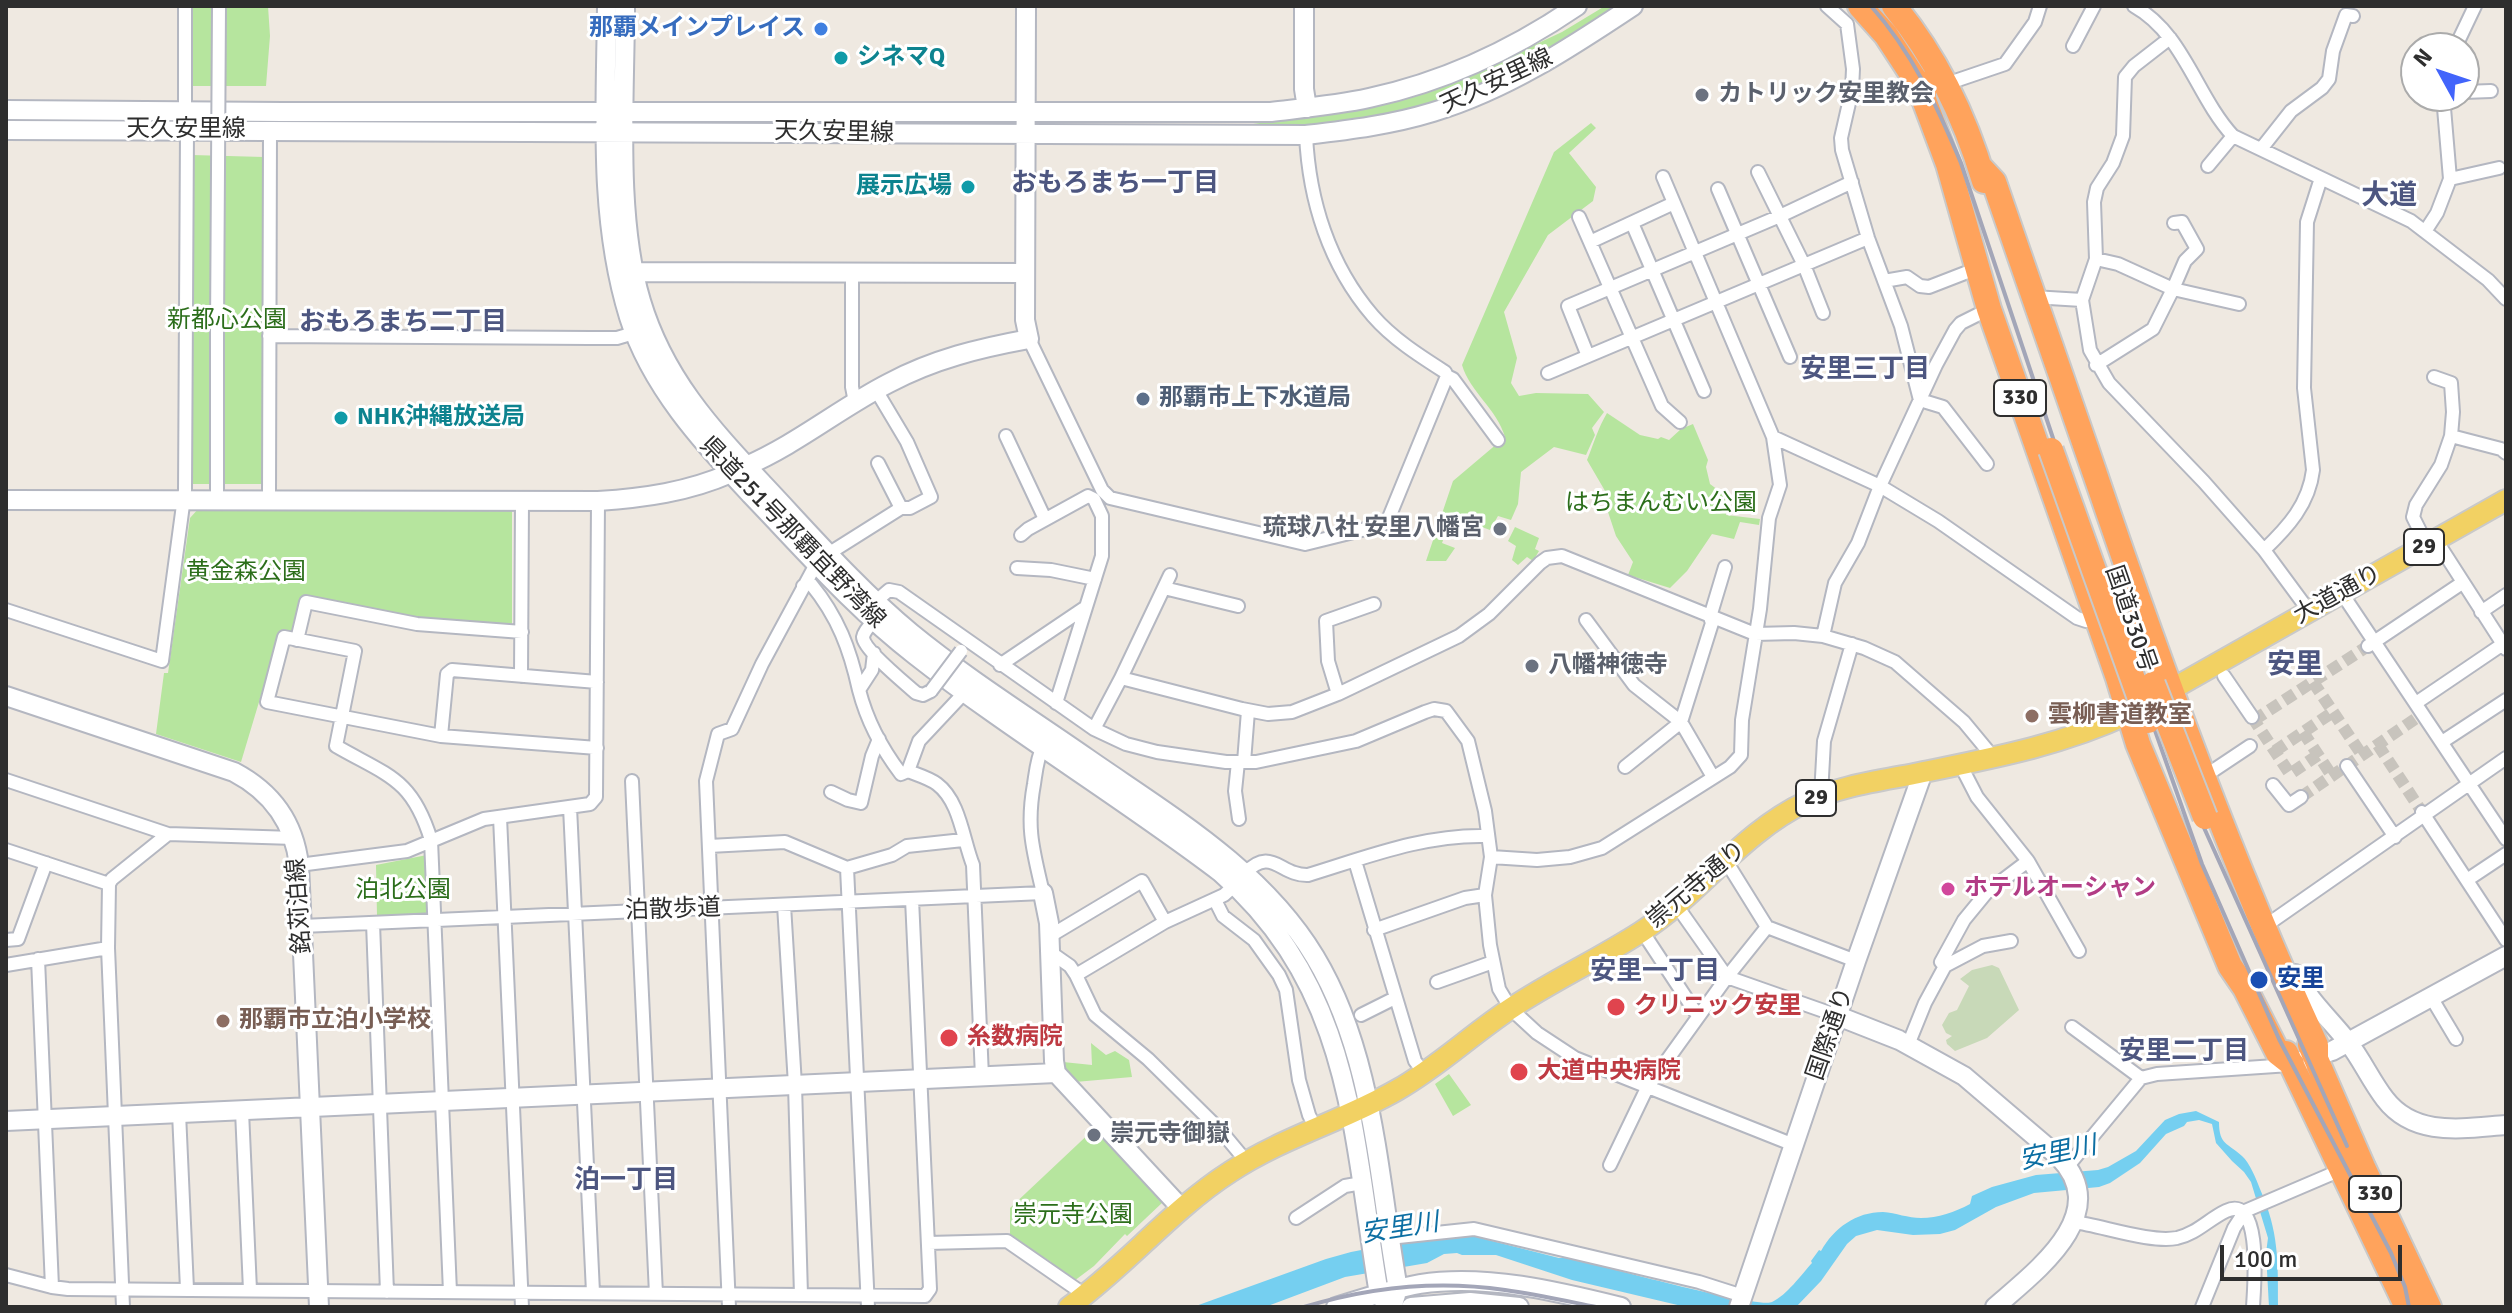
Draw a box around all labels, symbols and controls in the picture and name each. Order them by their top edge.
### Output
place label: 那覇メインプレイス [589,15,805,43]
marker: 那覇メインプレイス [812,20,830,38]
north arrow [2400,32,2480,112]
text: N [2408,43,2438,72]
place label: シネマQ [857,44,945,72]
street label: 天久安里線 [1437,44,1557,120]
marker: シネマQ [832,49,850,67]
place label: カトリック安里教会 [1718,81,1934,109]
marker: カトリック安里教会 [1693,86,1711,104]
street label: 天久安里線 [126,116,246,144]
street label: 天久安里線 [774,118,894,148]
district label: おもろまち一丁目 [1011,168,1219,200]
place label: 展示広場 [856,173,952,201]
marker: 展示広場 [959,178,977,196]
district label: 大道 [2361,180,2417,214]
park label: 新都心公園 [167,307,287,335]
district label: おもろまち二丁目 [299,307,507,339]
district label: 安里三丁目 [1800,354,1930,386]
road number: 330 [1994,380,2046,416]
place label: 那覇市上下水道局 [1159,385,1351,413]
marker: 那覇市上下水道局 [1134,390,1152,408]
place label: NHK沖縄放送局 [357,404,525,432]
marker: NHK沖縄放送局 [332,409,350,427]
street label: 県道251号那覇宜野湾線 [693,431,891,635]
park label: はちまんむい公園 [1565,490,1757,518]
place label: 琉球八社 安里八幡宮 [1263,515,1484,543]
marker: 琉球八社 安里八幡宮 [1491,520,1509,538]
road number: 29 [2404,529,2444,565]
park label: 黄金森公園 [186,559,306,587]
street label: 大道通り [2289,559,2387,631]
street label: 国道330号 [2098,562,2162,676]
district label: 安里 [2267,649,2323,683]
place label: 八幡神徳寺 [1548,652,1668,680]
marker: 八幡神徳寺 [1523,657,1541,675]
place label: 雲柳書道教室 [2048,702,2192,730]
marker: 雲柳書道教室 [2023,707,2041,725]
road number: 29 [1796,780,1836,816]
street label: 崇元寺通り [1642,835,1752,935]
street label: 銘苅泊線 [282,857,318,955]
place label: ホテルオーシャン [1964,875,2156,903]
park label: 泊北公園 [355,877,451,905]
marker: ホテルオーシャン [1939,880,1957,898]
street label: 泊散歩道 [625,894,721,926]
district label: 安里一丁目 [1590,956,1720,988]
place label: 安里 [2277,966,2325,994]
marker: 安里 [2248,969,2270,991]
street label: 国際通り [1802,984,1860,1084]
place label: クリニック安里 [1634,993,1802,1021]
marker: クリニック安里 [1605,996,1627,1018]
place label: 那覇市立泊小学校 [239,1007,431,1035]
marker: 那覇市立泊小学校 [214,1012,232,1030]
place label: 糸数病院 [967,1024,1063,1052]
marker: 糸数病院 [938,1027,960,1049]
district label: 安里二丁目 [2119,1036,2249,1068]
place label: 大道中央病院 [1537,1058,1681,1086]
marker: 大道中央病院 [1508,1061,1530,1083]
place label: 崇元寺御嶽 [1110,1121,1230,1149]
marker: 崇元寺御嶽 [1085,1126,1103,1144]
water label: 安里川 [2017,1131,2099,1177]
district label: 泊一丁目 [574,1165,678,1197]
road number: 330 [2349,1176,2401,1212]
park label: 崇元寺公園 [1013,1202,1133,1230]
water label: 安里川 [1359,1207,1441,1251]
scale bar [2224,1229,2406,1279]
text: 100 m [2234,1244,2297,1274]

